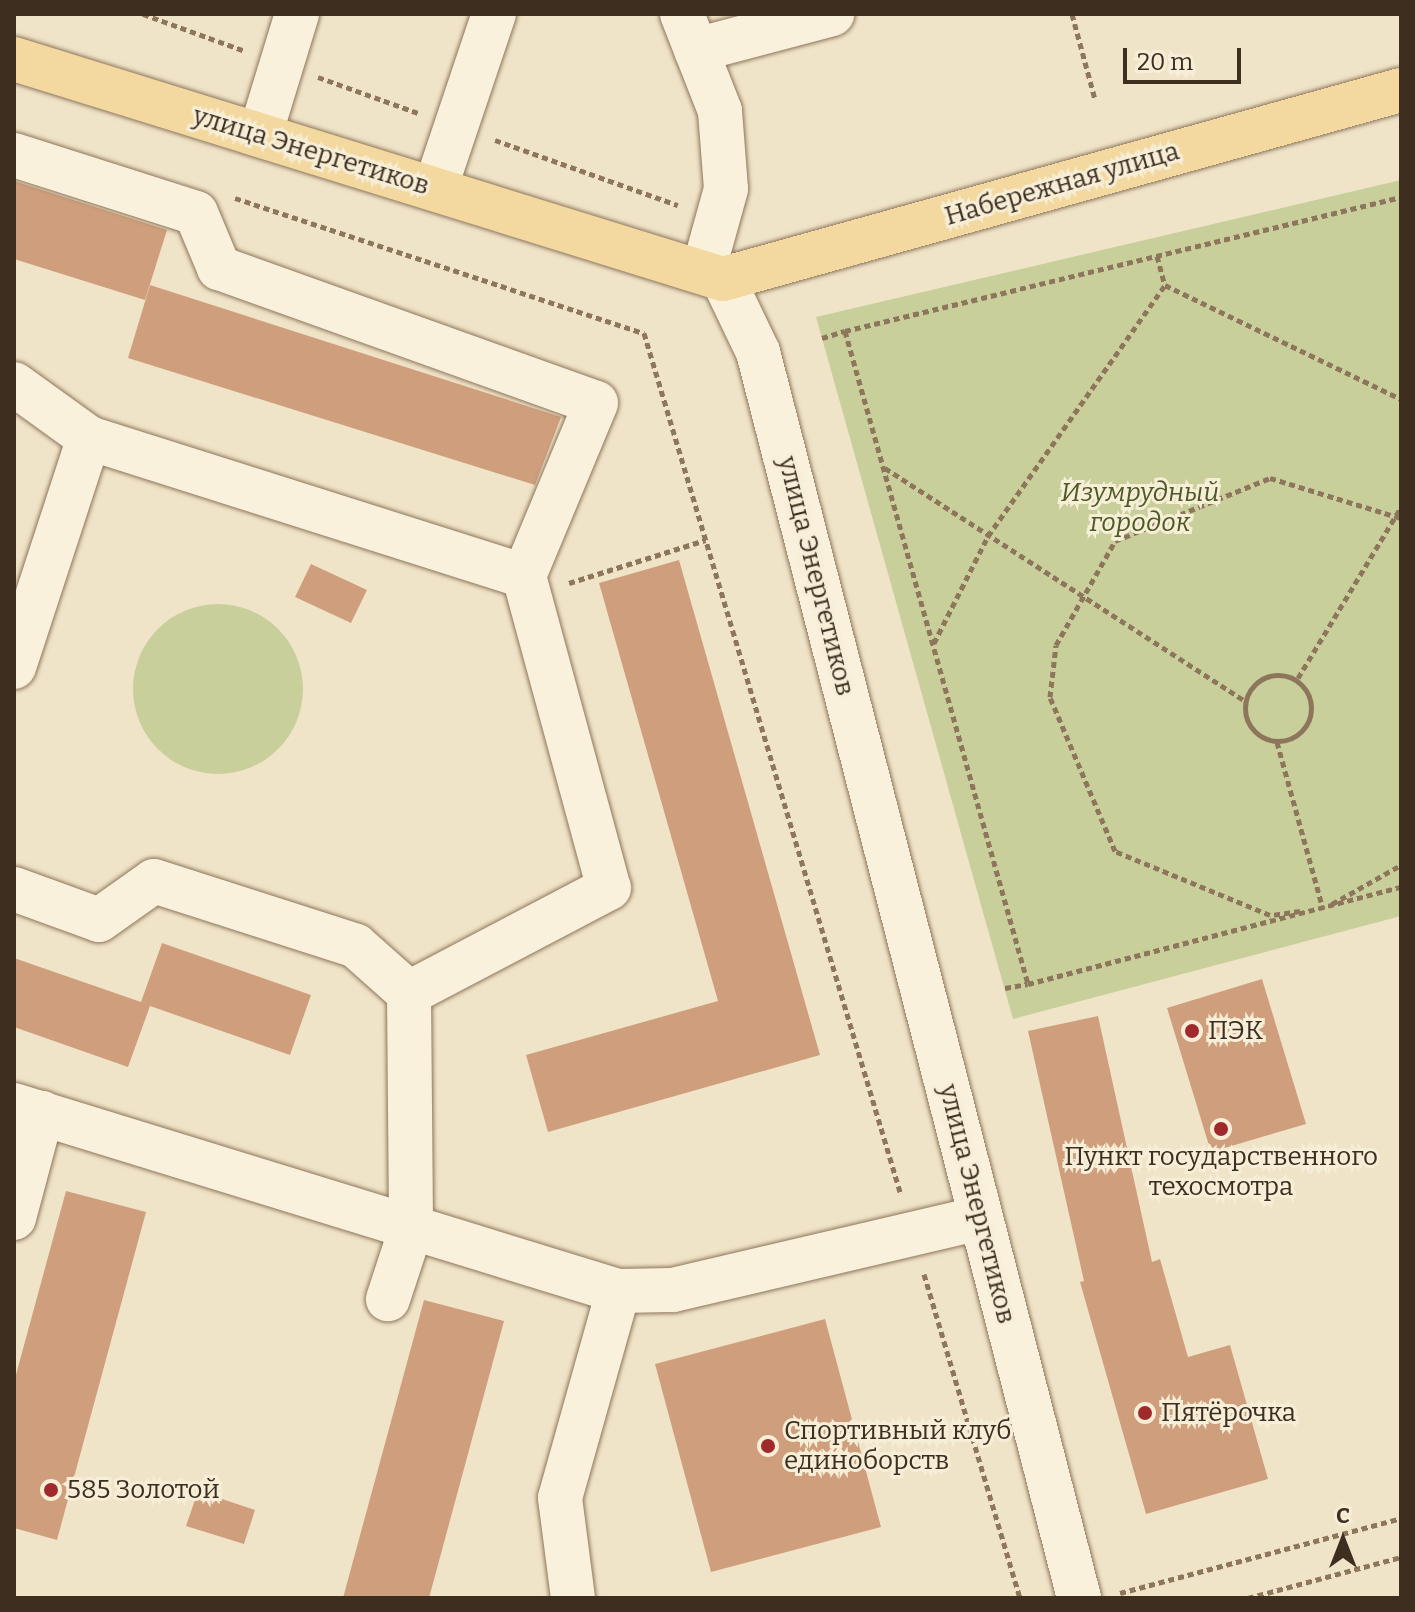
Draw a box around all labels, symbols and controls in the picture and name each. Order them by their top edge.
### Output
scale bar [1127,32,1245,82]
text: 20 m [1137,48,1193,76]
street label: улица Энергетиков [189,100,433,202]
street label: Набережная улица [941,136,1183,232]
street label: улица Энергетиков [771,453,861,699]
park label: Изумрудный городок [1061,477,1219,538]
place label: ПЭК [1208,1015,1263,1047]
marker: ПЭК [1183,1022,1201,1040]
street label: улица Энергетиков [932,1081,1022,1327]
marker: Пункт государственного техосмотра [1212,1120,1230,1138]
place label: Пункт государственного техосмотра [1064,1141,1378,1202]
place label: Пятёрочка [1161,1397,1296,1429]
marker: Пятёрочка [1136,1404,1154,1422]
place label: Спортивный клуб единоборств [784,1415,1011,1476]
marker: Спортивный клуб единоборств [759,1437,777,1455]
place label: 585 Золотой [67,1474,220,1506]
marker: 585 Золотой [42,1481,60,1499]
north arrow [1303,1500,1383,1580]
text: С [1336,1502,1350,1529]

